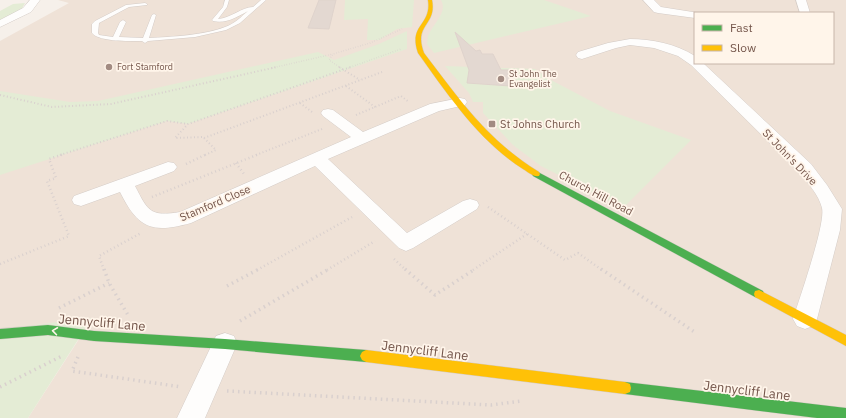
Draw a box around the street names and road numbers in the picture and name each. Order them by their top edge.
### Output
street label: St John's Drive [760,126,820,188]
street label: Church Hill Road [556,168,636,218]
street label: Stamford Close [177,182,253,224]
street label: Jennycliff Lane [58,310,146,335]
street label: Jennycliff Lane [380,337,469,364]
street label: Jennycliff Lane [702,377,791,404]

